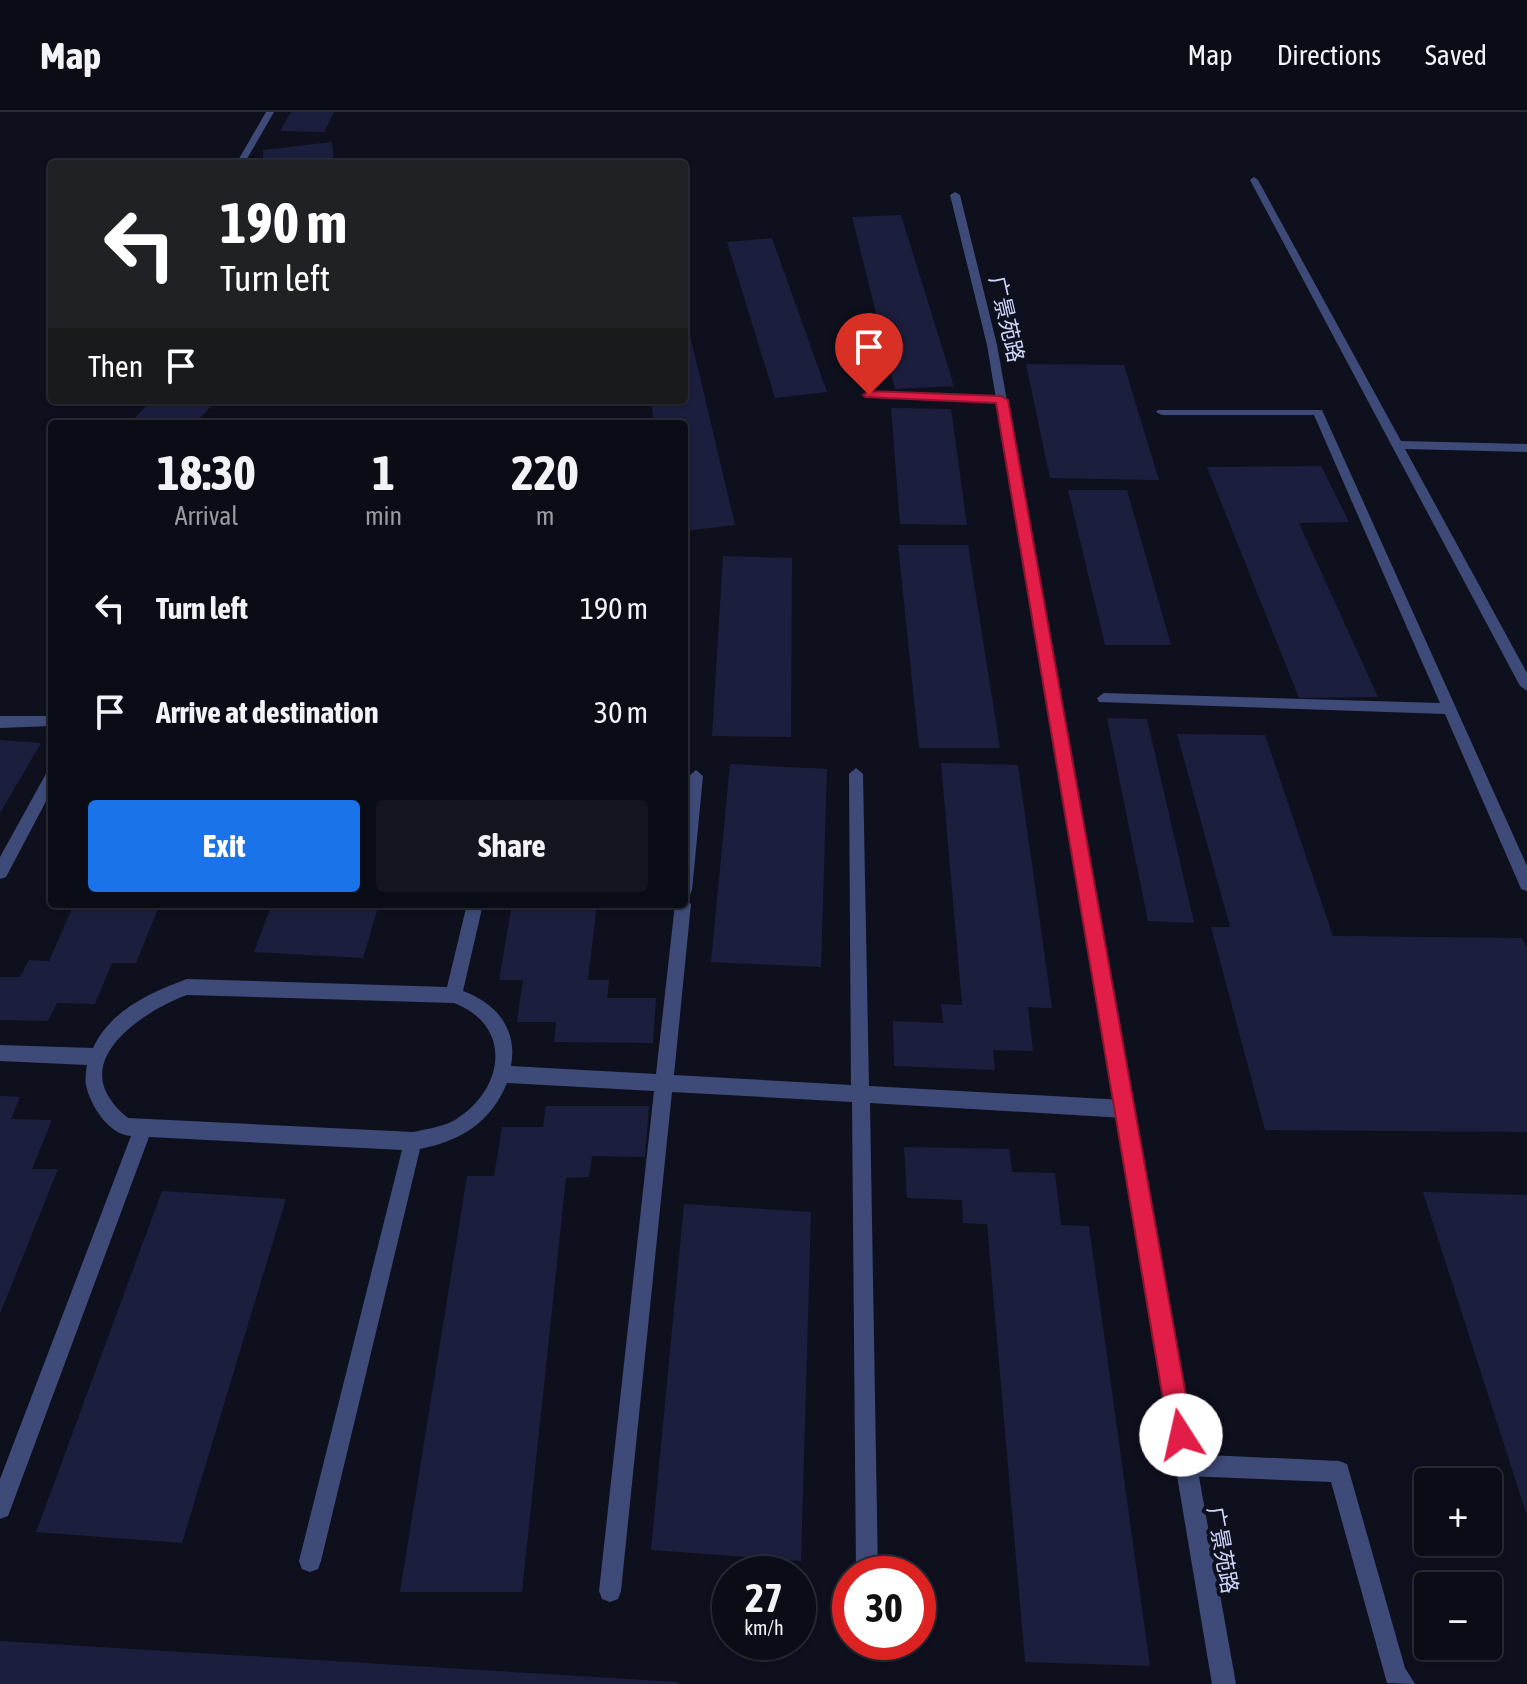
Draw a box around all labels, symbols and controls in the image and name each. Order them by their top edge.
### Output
text: Map [40,34,101,77]
text: Map [1188,39,1233,71]
text: Directions [1277,39,1381,71]
text: Saved [1425,39,1487,71]
text: 190 m [220,191,347,255]
icon: left [88,192,192,296]
text: Turn left [220,257,330,299]
street label: 广景苑路 [984,273,1030,365]
pin [835,313,903,395]
icon: arrive [847,325,891,369]
icon: arrive [159,344,203,388]
text: Then [88,349,143,383]
text: 18:30 [157,445,256,500]
text: 1 [372,445,395,500]
text: 220 [511,445,579,500]
text: Arrival [175,501,238,531]
text: min [365,501,402,531]
text: m [536,501,554,531]
icon: left [88,586,132,630]
text: Turn left [156,591,248,625]
text: 190 m [580,591,648,625]
icon: arrive [88,690,132,734]
text: Arrive at destination [156,695,378,729]
text: 30 m [594,695,648,729]
button: Exit [88,800,360,892]
button: Share [376,800,648,892]
position arrow [1139,1393,1223,1477]
map controls [1414,1468,1502,1660]
button: + [1414,1468,1502,1556]
street label: 广景苑路 [1203,1504,1243,1596]
speed limit sign: 30 [832,1556,936,1660]
button: − [1414,1572,1502,1660]
text: 27 [745,1575,783,1620]
text: km/h [744,1616,784,1639]

